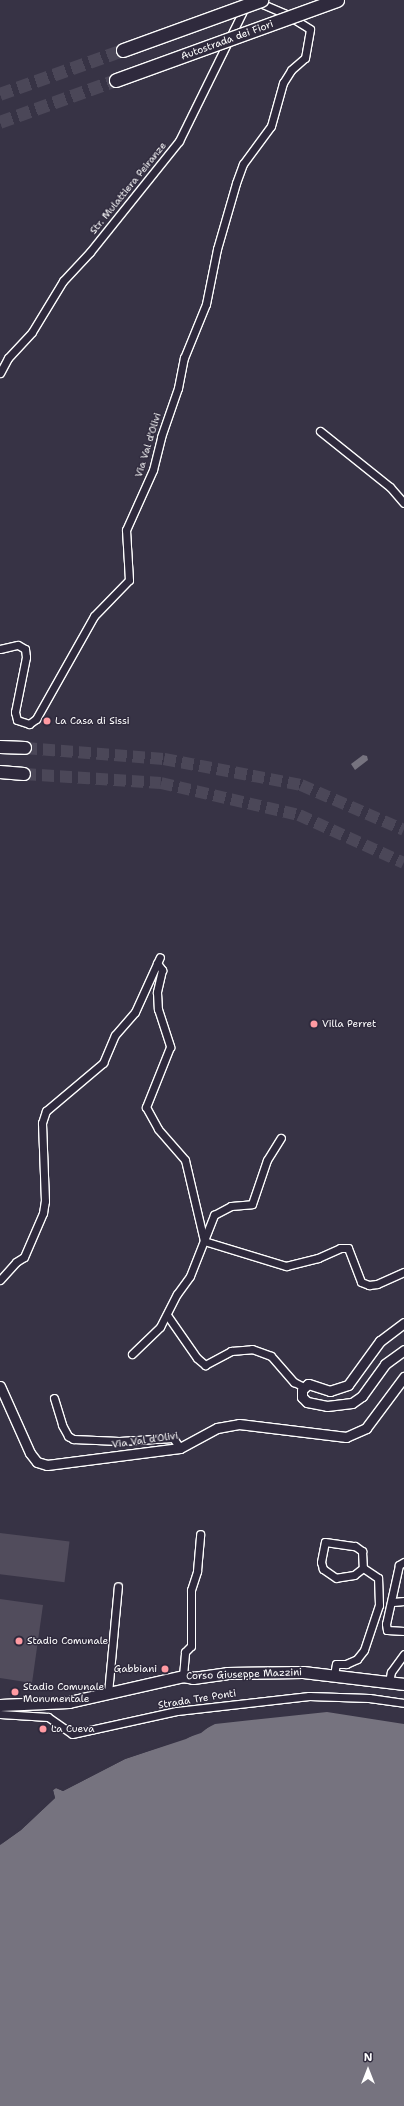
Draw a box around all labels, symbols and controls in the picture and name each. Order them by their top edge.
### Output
street label: Autostrada dei Fiori [179,18,275,62]
street label: Str. Mulattiera Peiranze [87,140,169,236]
street label: Via Val d'Olivi [132,411,164,479]
place label: La Casa di Sissi [55,715,130,727]
marker: La Casa di Sissi [42,716,52,726]
place label: Villa Perret [322,1018,376,1030]
marker: Villa Perret [309,1019,319,1029]
street label: Via Val d'Olivi [111,1429,179,1451]
place label: Stadio Comunale [27,1635,108,1647]
marker: Stadio Comunale [14,1636,24,1646]
place label: Gabbiani [114,1663,157,1675]
marker: Gabbiani [160,1664,170,1674]
street label: Corso Giuseppe Mazzini [186,1666,302,1682]
place label: Stadio Comunale Monumentale [23,1680,104,1704]
marker: Stadio Comunale Monumentale [10,1687,20,1697]
street label: Strada Tre Ponti [157,1687,237,1711]
place label: La Cueva [51,1723,94,1735]
marker: La Cueva [38,1724,48,1734]
north arrow [348,2050,388,2090]
text: N [364,2050,372,2065]

